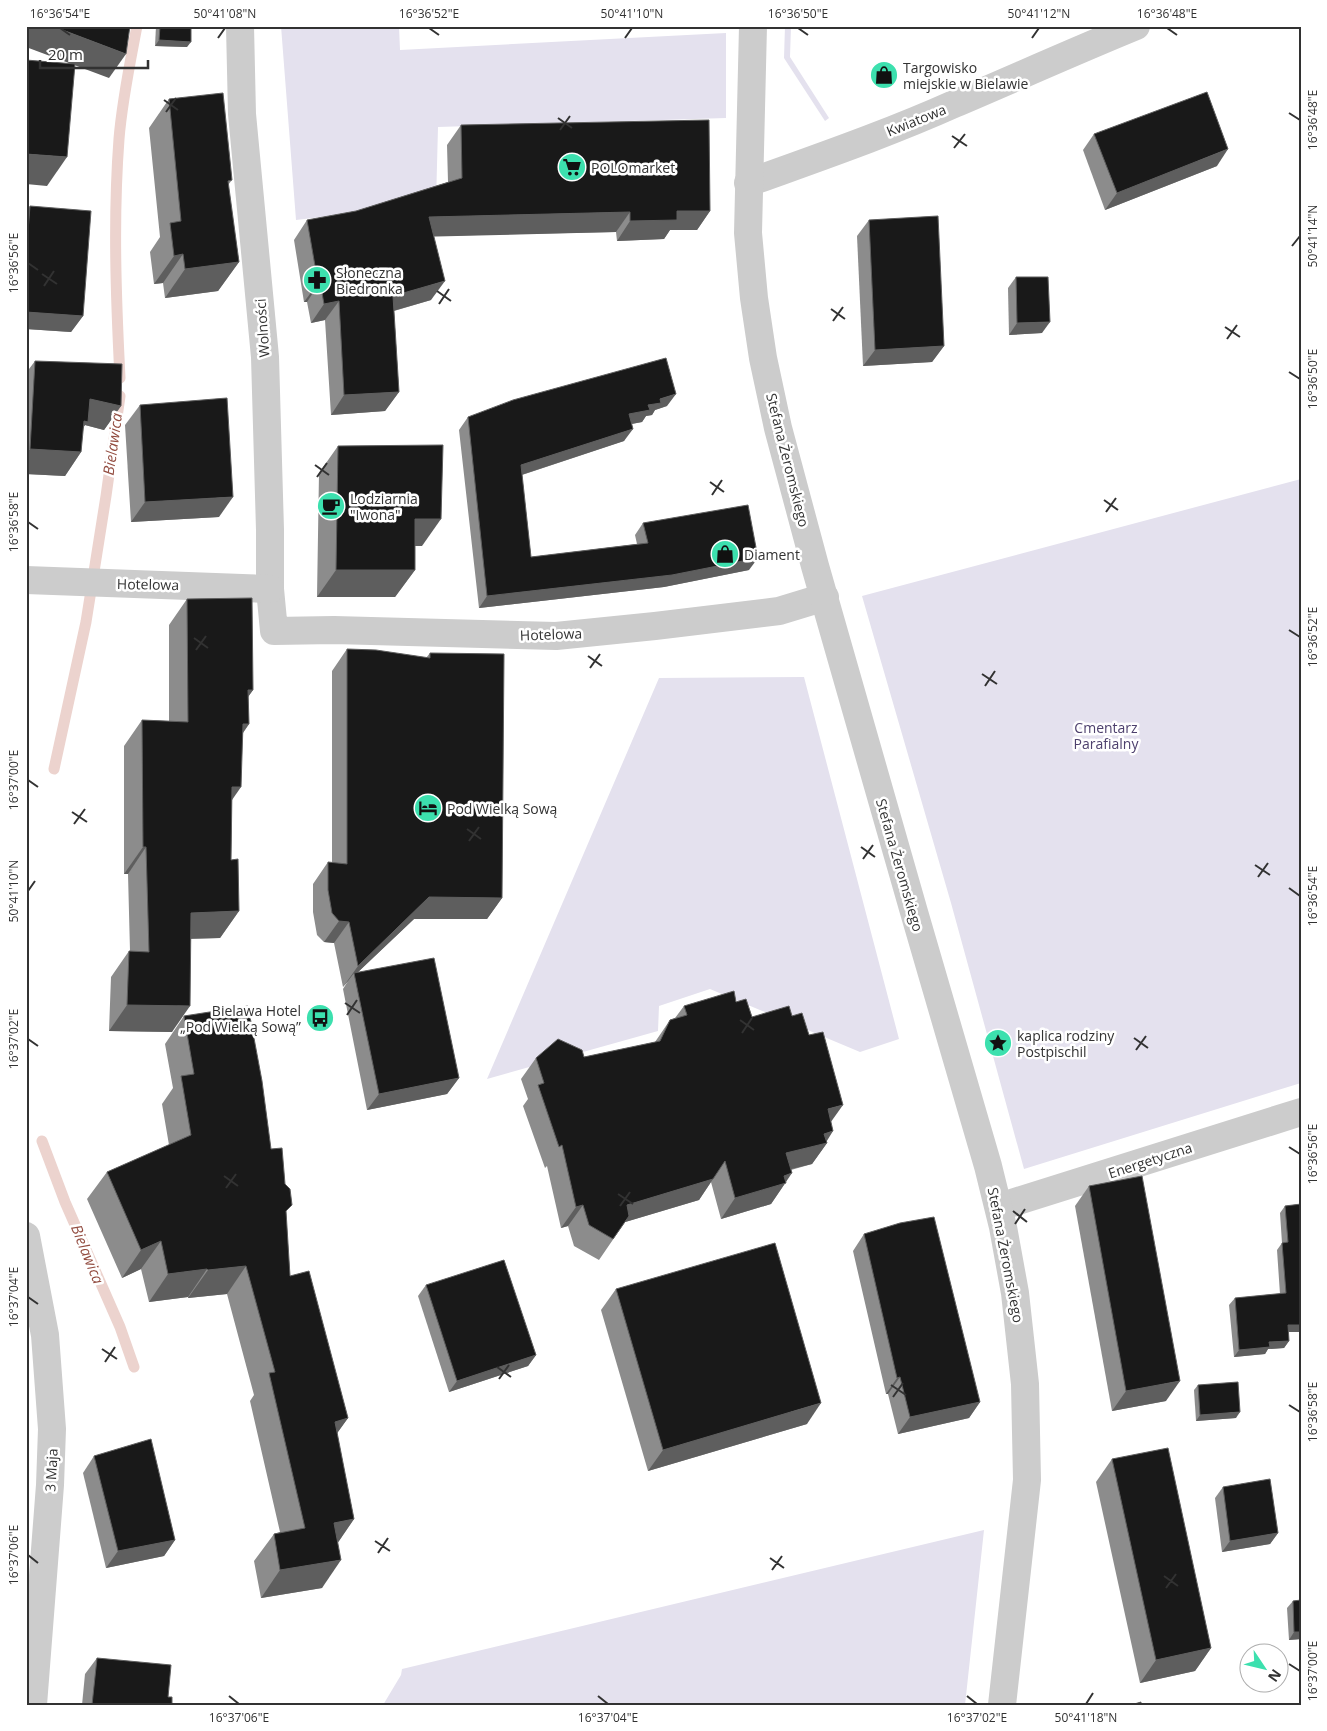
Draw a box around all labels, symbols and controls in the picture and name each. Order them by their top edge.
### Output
text: 16°36'54"E [30,5,90,22]
text: 50°41'08"N [194,5,256,22]
text: 16°36'52"E [399,5,459,22]
text: 50°41'10"N [601,5,663,22]
text: 16°36'50"E [768,5,828,22]
text: 50°41'12"N [1008,5,1070,22]
text: 16°36'48"E [1137,5,1197,22]
scale bar [40,38,148,70]
text: 20 m [48,44,83,64]
place label: Targowisko miejskie w Bielawie [903,58,1029,93]
shop icon: Targowisko miejskie w Bielawie [869,60,899,90]
text: 16°36'48"E [1304,90,1321,150]
street label: Kwiatowa [883,99,949,141]
supermarket icon: POLOmarket [557,152,587,182]
place label: POLOmarket [591,158,675,177]
text: 50°41'14"N [1304,205,1321,267]
text: 16°36'56"E [5,233,22,293]
place label: Słoneczna Biedronka [336,263,403,298]
pharmacy icon: Słoneczna Biedronka [302,265,332,295]
street label: Wolności [250,298,274,358]
text: 16°36'50"E [1304,349,1321,409]
street label: Stefana Żeromskiego [762,391,814,529]
water label: Bielawica [98,411,126,476]
place label: Lodziarnia "Iwona" [350,489,418,524]
cafe icon: Lodziarnia "Iwona" [316,491,346,521]
text: 16°36'58"E [5,492,22,552]
shop icon: Diament [710,539,740,569]
place label: Diament [744,545,800,564]
street label: Hotelowa [117,574,179,594]
text: 16°36'52"E [1304,607,1321,667]
street label: Hotelowa [520,623,582,645]
park label: Cmentarz Parafialny [1074,718,1139,753]
text: 16°37'00"E [5,750,22,810]
hotel icon: Pod Wielką Sową [413,793,443,823]
street label: Stefana Żeromskiego [872,796,928,934]
place label: Pod Wielką Sową [447,799,557,818]
text: 50°41'10"N [5,860,22,922]
text: 16°36'54"E [1304,866,1321,926]
place label: Bielawa Hotel „Pod Wielką Sową” [180,1001,301,1036]
bus stop icon: Bielawa Hotel „Pod Wielką Sową” [305,1003,335,1033]
text: 16°37'02"E [5,1009,22,1069]
place label: kaplica rodziny Postpischil [1017,1026,1115,1061]
place icon: kaplica rodziny Postpischil [983,1028,1013,1058]
text: 16°36'56"E [1304,1124,1321,1184]
street label: Energetyczna [1106,1138,1194,1182]
street label: Stefana Żeromskiego [984,1186,1028,1324]
water label: Bielawica [67,1221,109,1287]
text: 16°37'04"E [5,1267,22,1327]
text: 16°36'58"E [1304,1382,1321,1442]
street label: 3 Maja [40,1448,62,1492]
text: 16°37'06"E [5,1525,22,1585]
text: 16°37'00"E [1304,1641,1321,1701]
north arrow [1240,1644,1290,1694]
text: N [1264,1666,1286,1686]
text: 16°37'06"E [209,1709,269,1726]
text: 16°37'04"E [578,1709,638,1726]
text: 16°37'02"E [947,1709,1007,1726]
text: 50°41'18"N [1055,1709,1117,1726]

